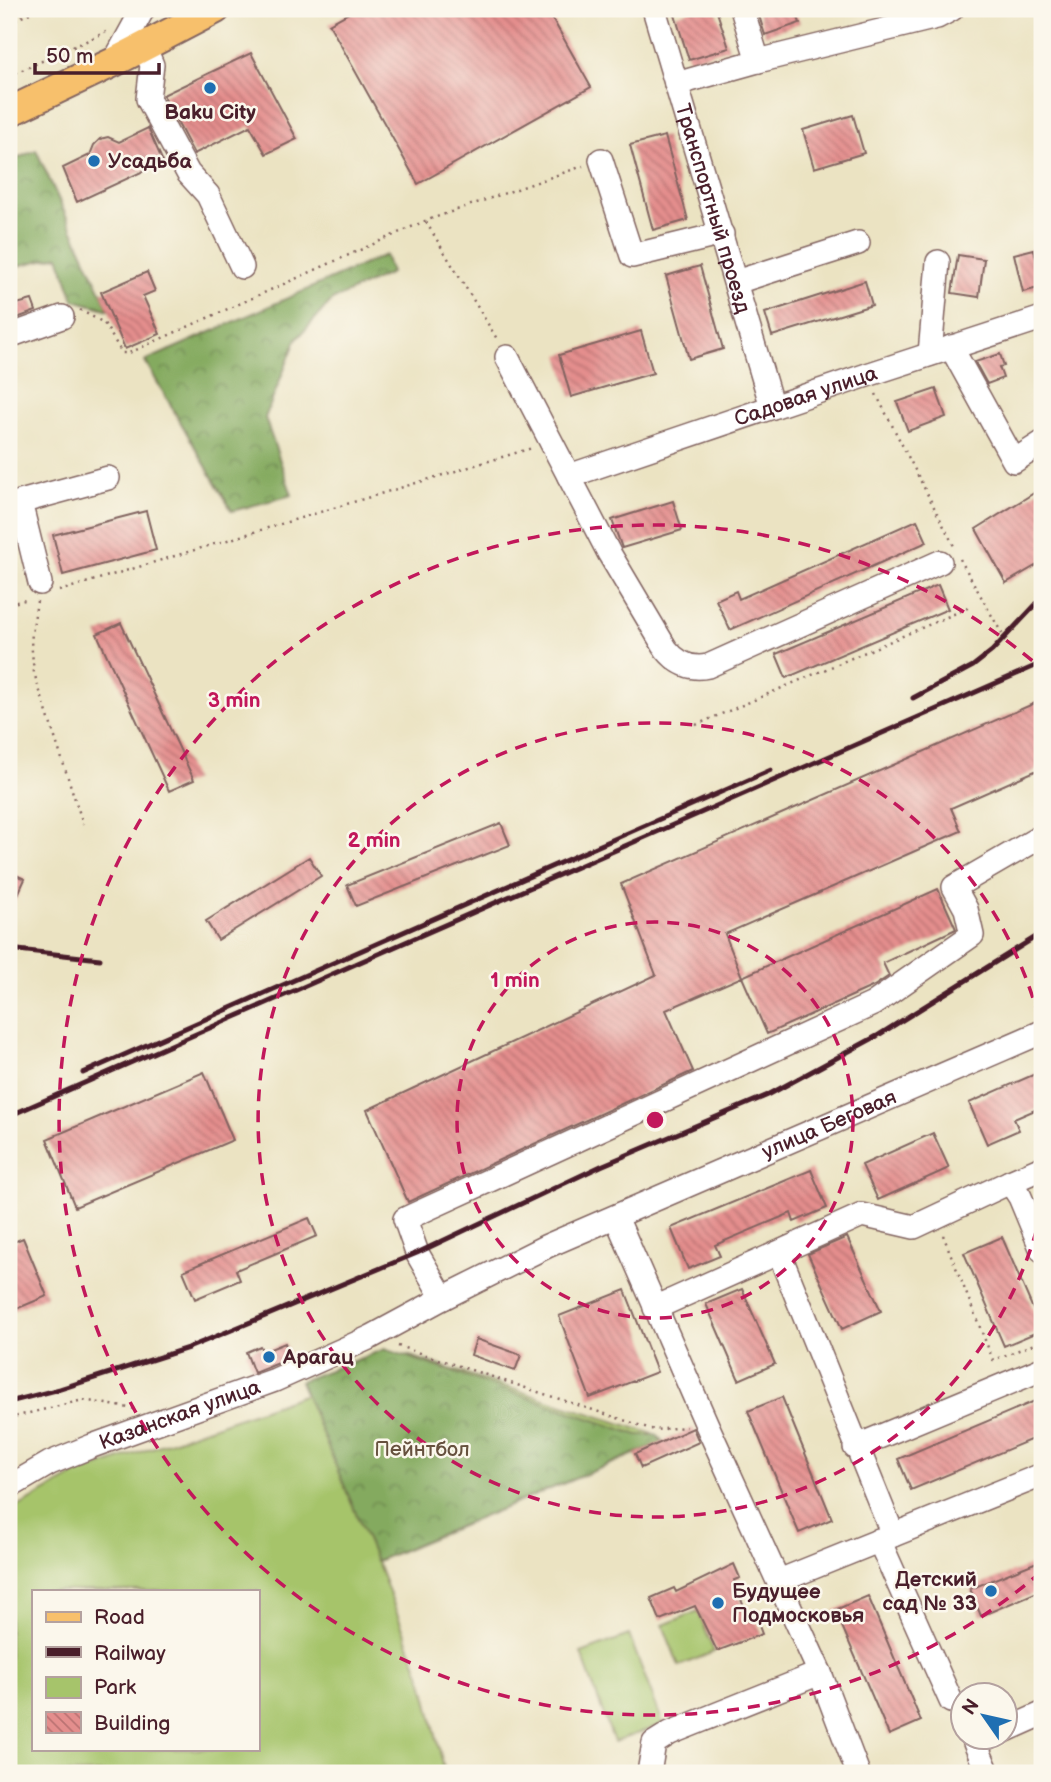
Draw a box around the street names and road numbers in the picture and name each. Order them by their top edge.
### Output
street label: Транспортный проезд [670,101,756,316]
street label: Садовая улица [731,360,881,432]
street label: улица Беговая [758,1084,900,1164]
street label: Казанская улица [96,1374,264,1455]

